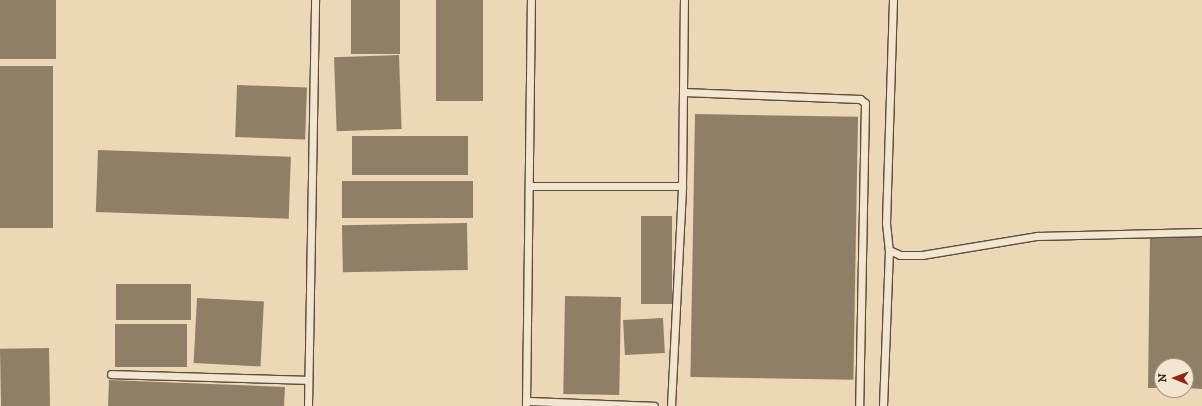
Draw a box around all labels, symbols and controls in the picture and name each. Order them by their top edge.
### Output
north arrow [1154,358,1194,398]
text: N [1156,373,1170,382]

